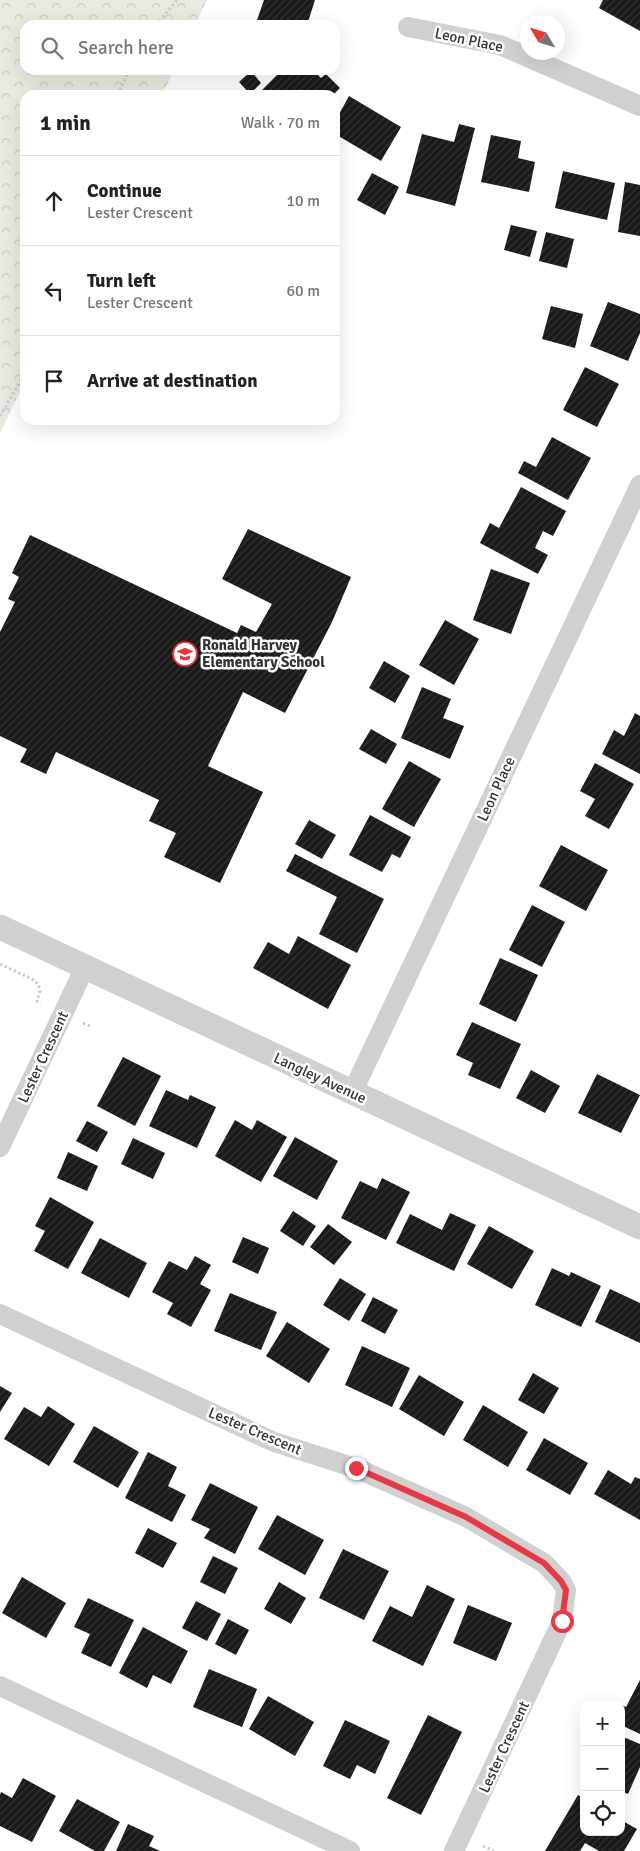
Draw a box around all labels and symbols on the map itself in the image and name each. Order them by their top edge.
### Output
north arrow [520,15,565,60]
street label: Leon Place [433,24,505,56]
place label: Ronald Harvey Elementary School [202,636,325,671]
school or university icon: Ronald Harvey Elementary School [172,641,198,667]
street label: Leon Place [473,754,519,824]
street label: Lester Crescent [14,1008,72,1106]
street label: Langley Avenue [271,1049,369,1107]
street label: Lester Crescent [206,1403,304,1459]
route end [345,1457,368,1480]
route start [551,1610,574,1633]
street label: Lester Crescent [475,1698,533,1796]

